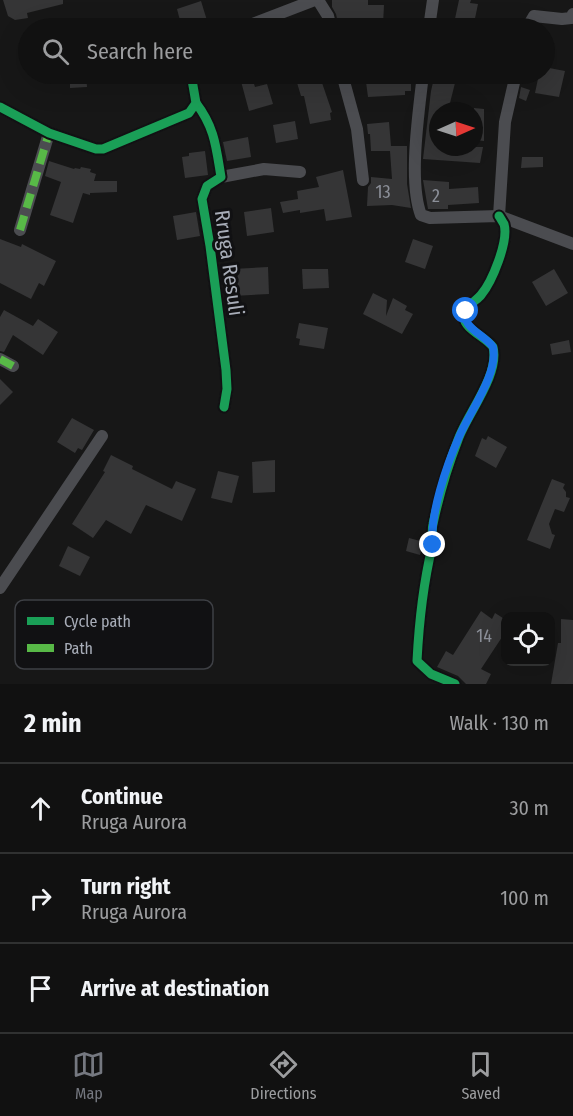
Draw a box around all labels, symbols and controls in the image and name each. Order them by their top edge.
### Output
search box [18,18,555,84]
icon: search [39,35,72,68]
text: Search here [87,38,193,65]
north arrow [429,102,483,156]
house number: 13 [375,181,391,203]
house number: 2 [432,185,440,207]
street label: Rruga Resuli [209,208,249,318]
route start [452,297,478,323]
route end [419,531,445,557]
legend [15,600,213,669]
text: Cycle path [64,612,131,631]
map controls [501,612,555,666]
button: locate [501,612,555,666]
house number: 14 [476,625,492,647]
text: Path [64,639,93,658]
text: 2 min [24,708,82,739]
text: Walk · 130 m [449,711,549,735]
text: Continue [81,783,163,810]
icon: ahead [24,792,57,825]
text: 30 m [509,796,549,820]
text: Rruga Aurora [81,810,187,834]
text: Turn right [81,873,170,900]
icon: right [24,882,57,915]
text: 100 m [500,886,549,910]
text: Rruga Aurora [81,900,187,924]
icon: arrive [24,972,57,1005]
text: Arrive at destination [81,975,269,1002]
tab: Map [72,1048,105,1103]
tab: Directions [250,1048,317,1103]
tab: Saved [461,1048,501,1103]

